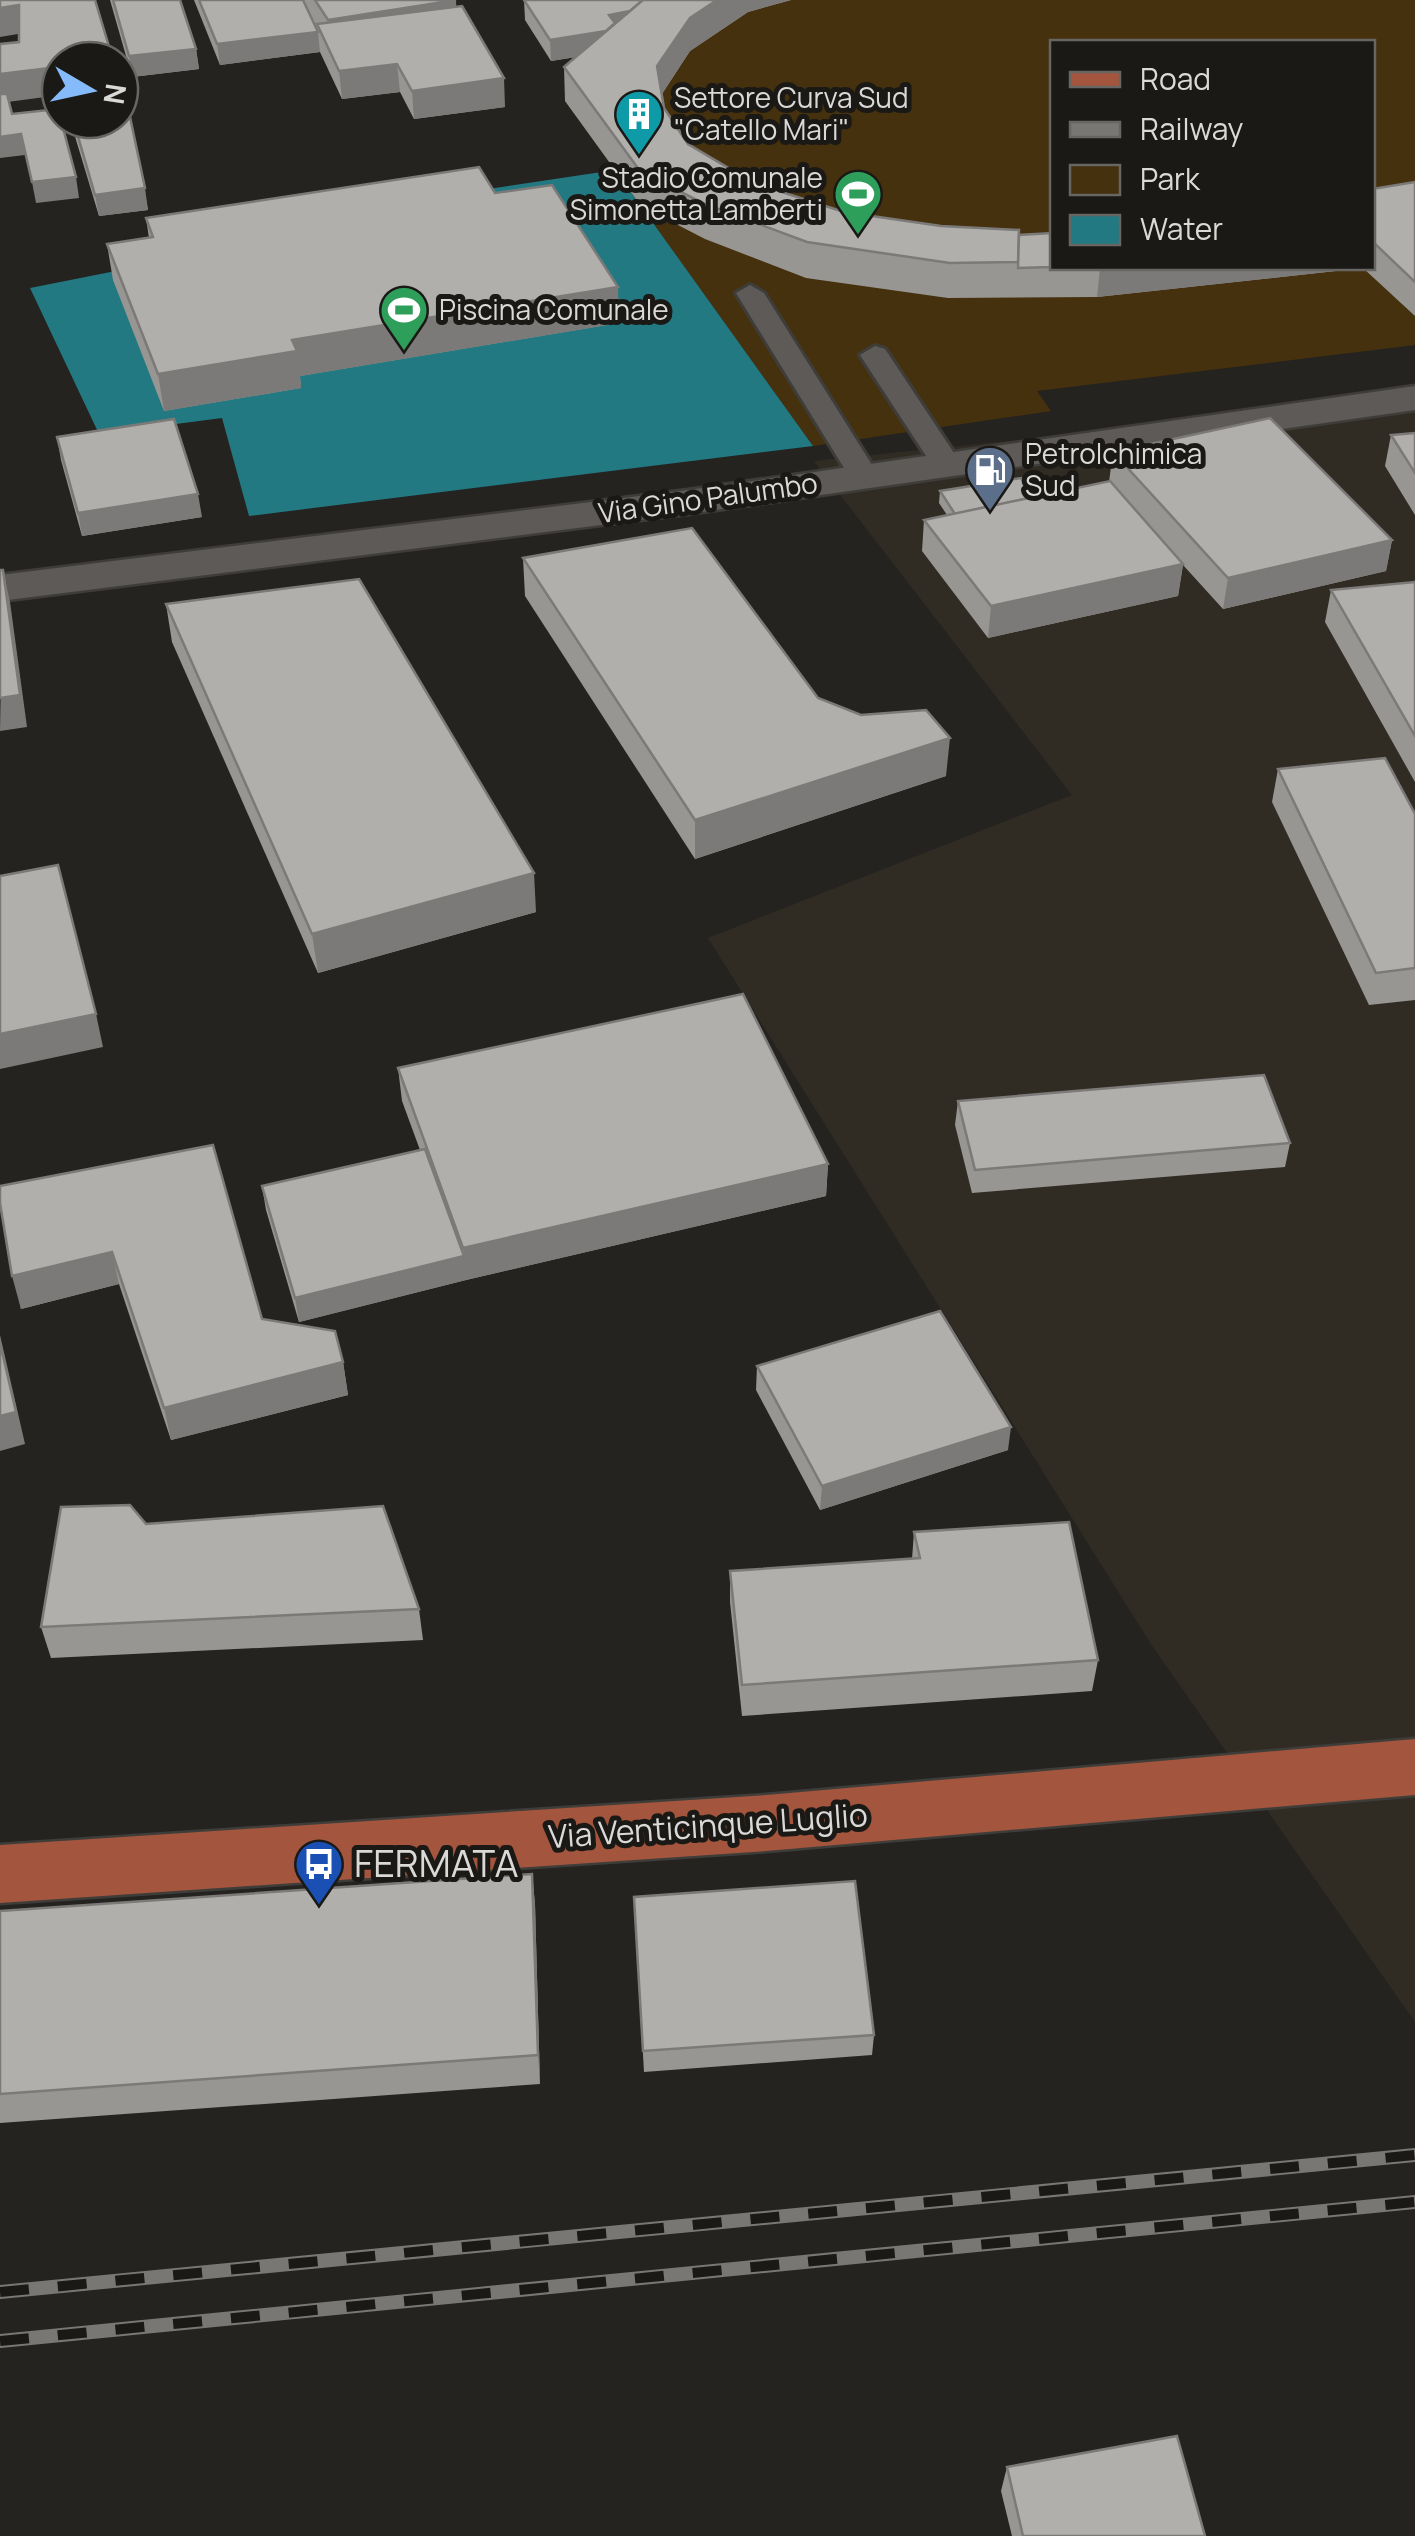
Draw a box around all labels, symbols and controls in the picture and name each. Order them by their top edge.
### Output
north arrow [40,40,140,140]
legend [1050,40,1375,270]
text: Road [1140,58,1211,99]
place label: Settore Curva Sud "Catello Mari" [674,78,909,148]
text: N [95,81,136,107]
building icon: Settore Curva Sud "Catello Mari" [613,88,665,156]
text: Railway [1140,108,1243,149]
place label: Stadio Comunale Simonetta Lamberti [570,158,823,228]
text: Park [1140,158,1201,199]
sports icon: Stadio Comunale Simonetta Lamberti [832,168,884,236]
text: Water [1140,208,1223,249]
sports icon: Piscina Comunale [378,284,430,352]
place label: Piscina Comunale [439,290,669,328]
place label: Petrolchimica Sud [1025,434,1202,504]
fuel station icon: Petrolchimica Sud [964,444,1016,512]
street label: Via Gino Palumbo [596,463,820,531]
street label: Via Venticinque Luglio [547,1792,869,1858]
place label: FERMATA [354,1836,518,1888]
bus stop icon: FERMATA [293,1838,345,1906]

